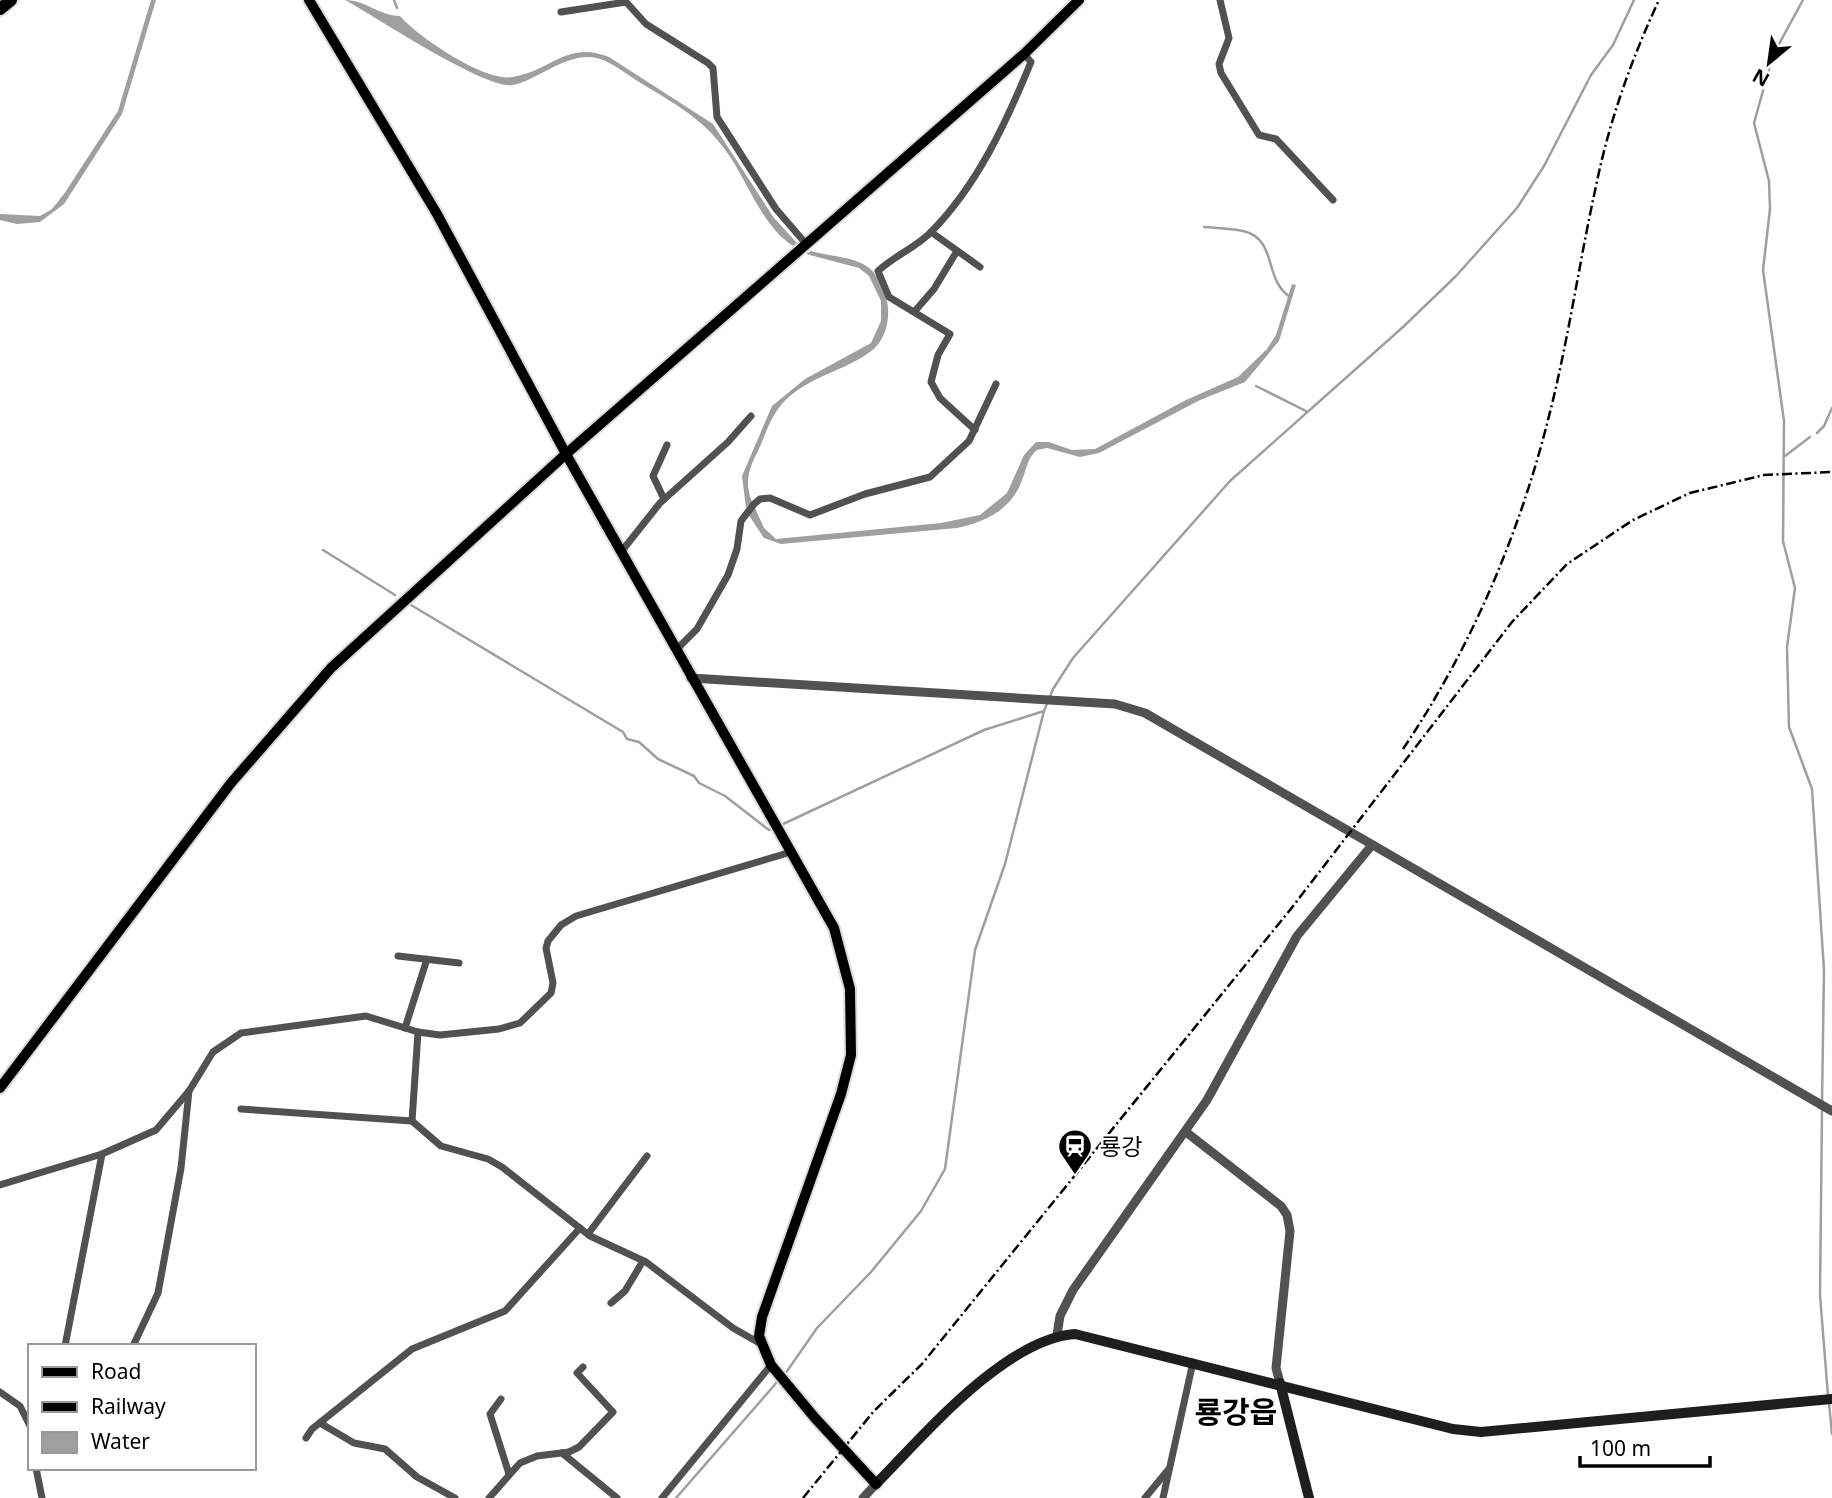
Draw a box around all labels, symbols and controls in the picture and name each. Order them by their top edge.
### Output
north arrow [1734,28,1804,98]
text: N [1748,63,1774,93]
station icon: 룡강 [1056,1127,1094,1176]
place label: 룡강 [1100,1130,1142,1162]
legend [28,1344,256,1470]
text: Road [91,1357,141,1385]
district label: 룡강읍 [1195,1391,1277,1432]
text: Railway [91,1392,166,1420]
scale bar [1580,1424,1710,1468]
text: Water [91,1427,150,1455]
text: 100 m [1590,1434,1651,1462]

